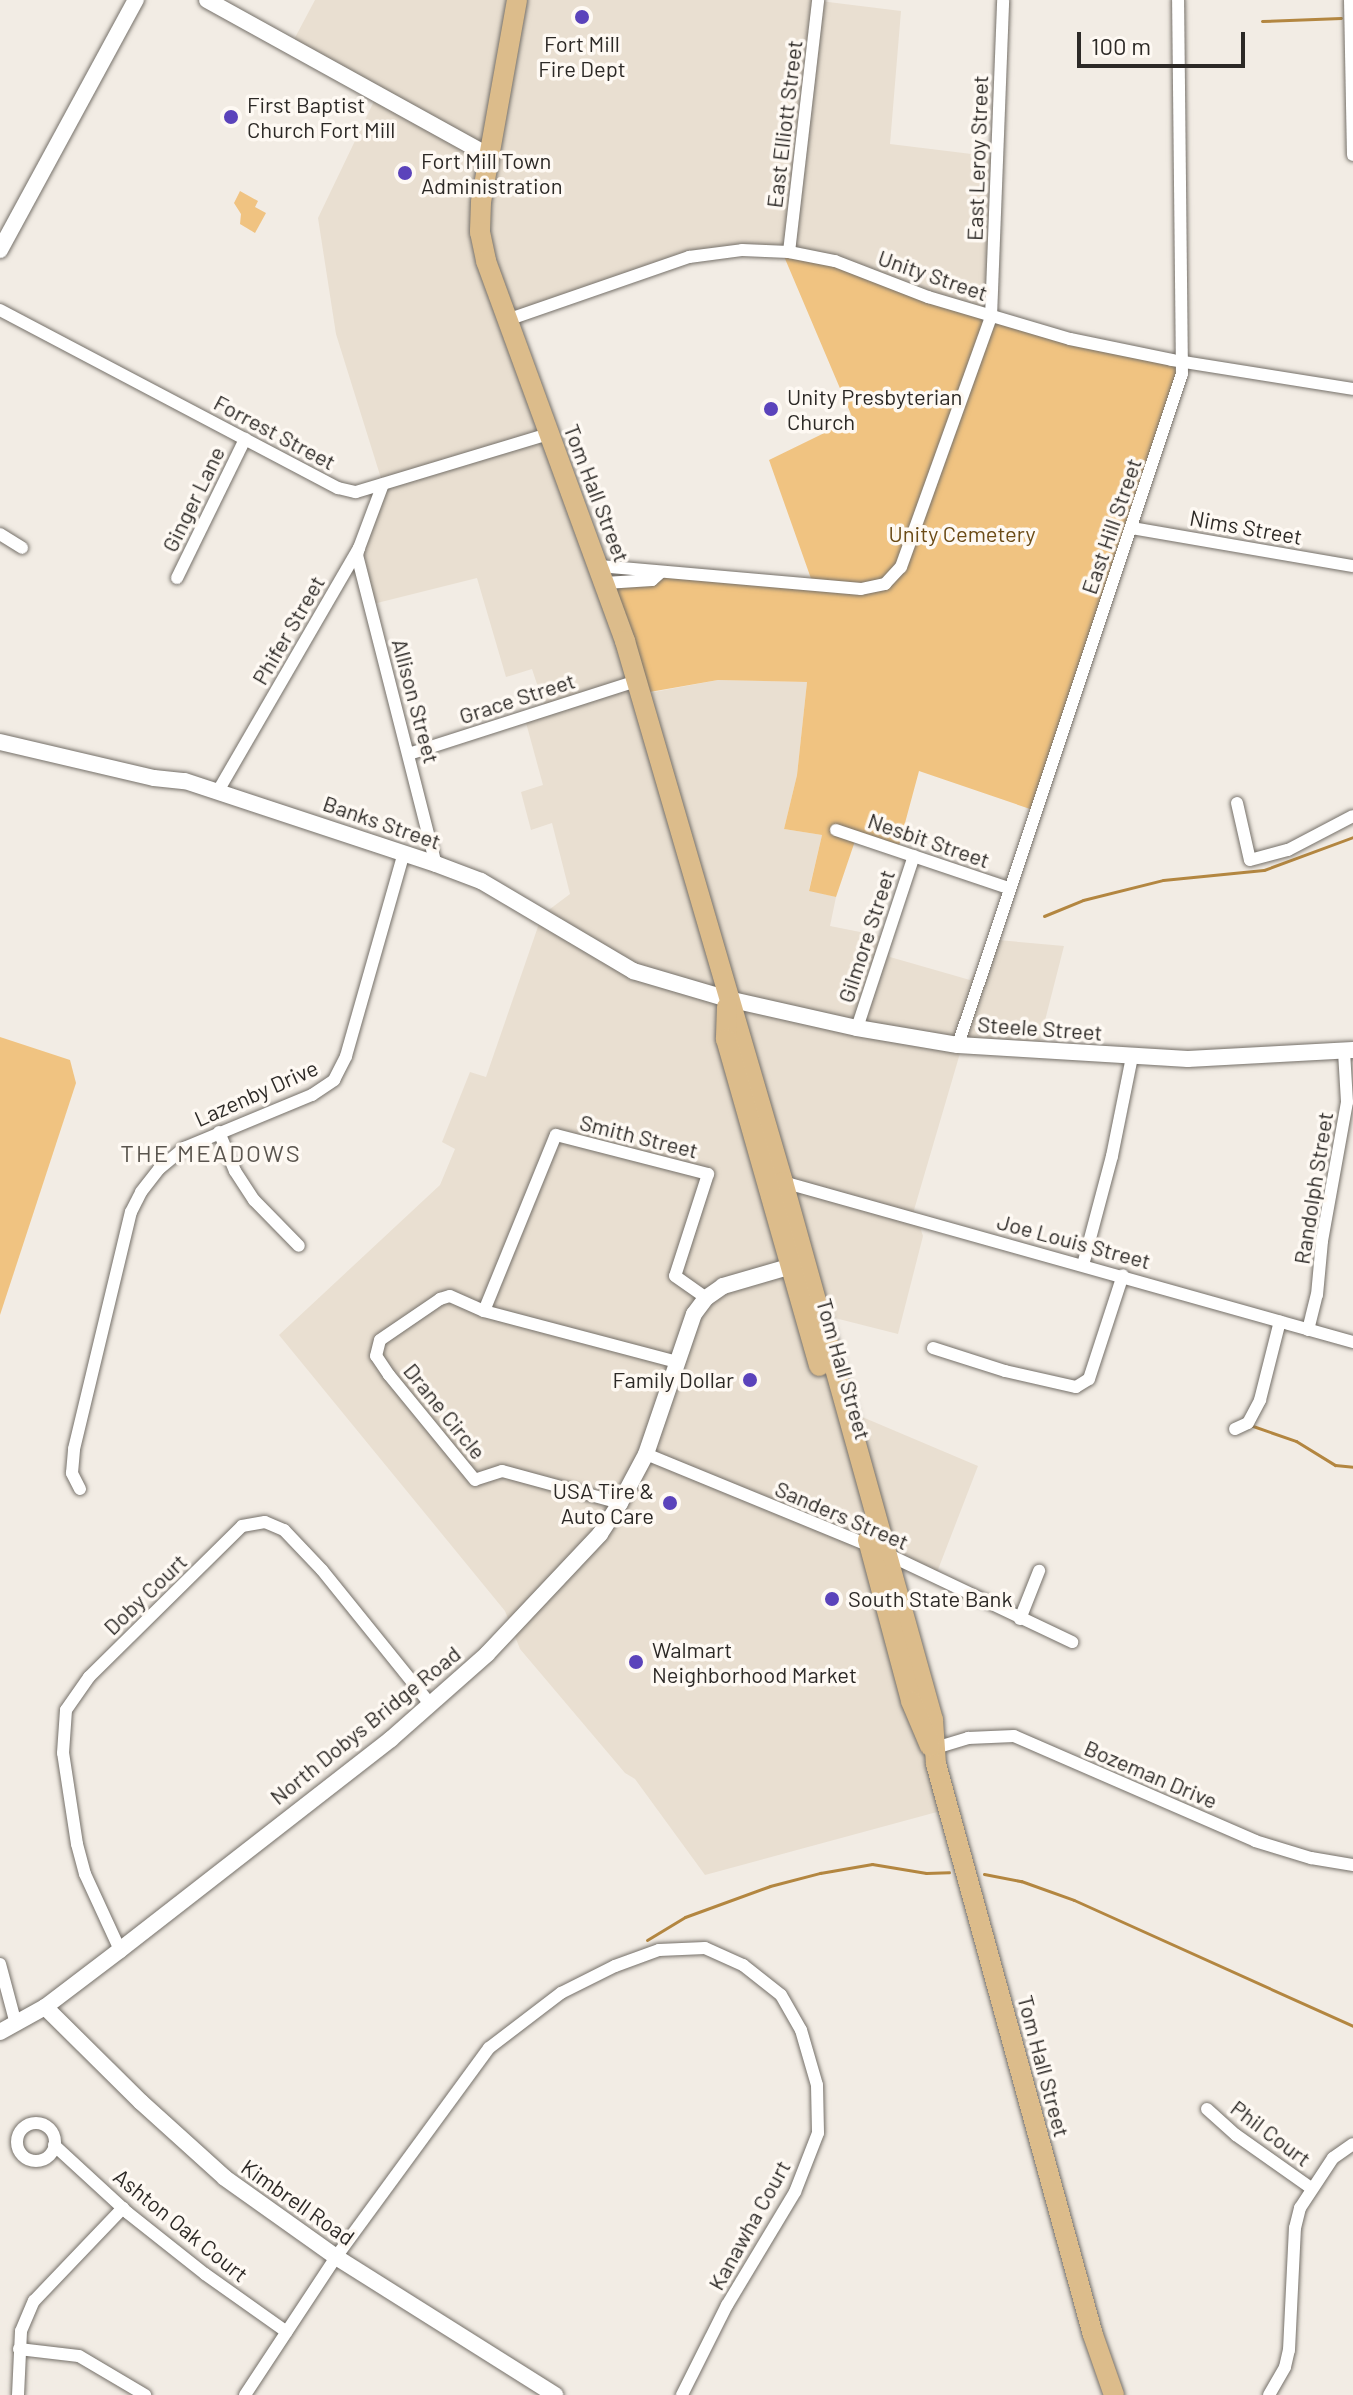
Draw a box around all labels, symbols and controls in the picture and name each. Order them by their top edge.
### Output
marker: Fort Mill Fire Dept [573,8,591,26]
scale bar [1081,16,1249,66]
place label: Fort Mill Fire Dept [538,30,626,82]
text: 100 m [1091,31,1151,60]
street label: East Elliott Street [761,39,807,209]
street label: East Leroy Street [961,75,993,241]
place label: First Baptist Church Fort Mill [247,91,395,142]
marker: First Baptist Church Fort Mill [222,108,240,126]
place label: Fort Mill Town Administration [421,147,563,198]
marker: Fort Mill Town Administration [396,164,414,182]
street label: Unity Street [875,244,991,306]
place label: Unity Presbyterian Church [787,383,962,434]
street label: Forrest Street [210,389,340,475]
marker: Unity Presbyterian Church [762,400,780,418]
street label: Tom Hall Street [559,420,635,566]
street label: Ginger Lane [156,442,230,556]
street label: East Hill Street [1075,455,1147,597]
street label: Nims Street [1188,504,1304,550]
park label: Unity Cemetery [888,521,1036,547]
street label: Phifer Street [246,571,330,689]
street label: Allison Street [387,636,445,766]
street label: Grace Street [456,667,578,729]
street label: Banks Street [320,790,444,854]
street label: Nesbit Street [865,807,993,873]
street label: Gilmore Street [832,866,900,1006]
street label: Steele Street [977,1010,1103,1046]
street label: Lazenby Drive [190,1054,322,1132]
street label: Smith Street [577,1109,701,1163]
street label: Randolph Street [1288,1110,1338,1266]
district label: THE MEADOWS [120,1139,302,1167]
street label: Joe Louis Street [994,1208,1154,1274]
street label: Tom Hall Street [811,1295,877,1443]
street label: Drane Circle [398,1358,492,1464]
place label: Family Dollar [613,1367,734,1393]
marker: Family Dollar [741,1371,759,1389]
street label: Sanders Street [771,1475,913,1555]
place label: USA Tire & Auto Care [553,1477,654,1528]
marker: USA Tire & Auto Care [661,1494,679,1512]
street label: Doby Court [98,1548,192,1640]
place label: South State Bank [848,1586,1012,1612]
marker: South State Bank [823,1590,841,1608]
place label: Walmart Neighborhood Market [652,1636,857,1688]
street label: North Dobys Bridge Road [265,1640,465,1810]
marker: Walmart Neighborhood Market [627,1653,645,1671]
street label: Bozeman Drive [1080,1734,1222,1814]
street label: Tom Hall Street [1012,1992,1076,2140]
street label: Phil Court [1226,2094,1316,2172]
street label: Kimbrell Road [236,2153,360,2251]
street label: Kanawha Court [702,2155,796,2295]
street label: Ashton Oak Court [108,2163,254,2287]

